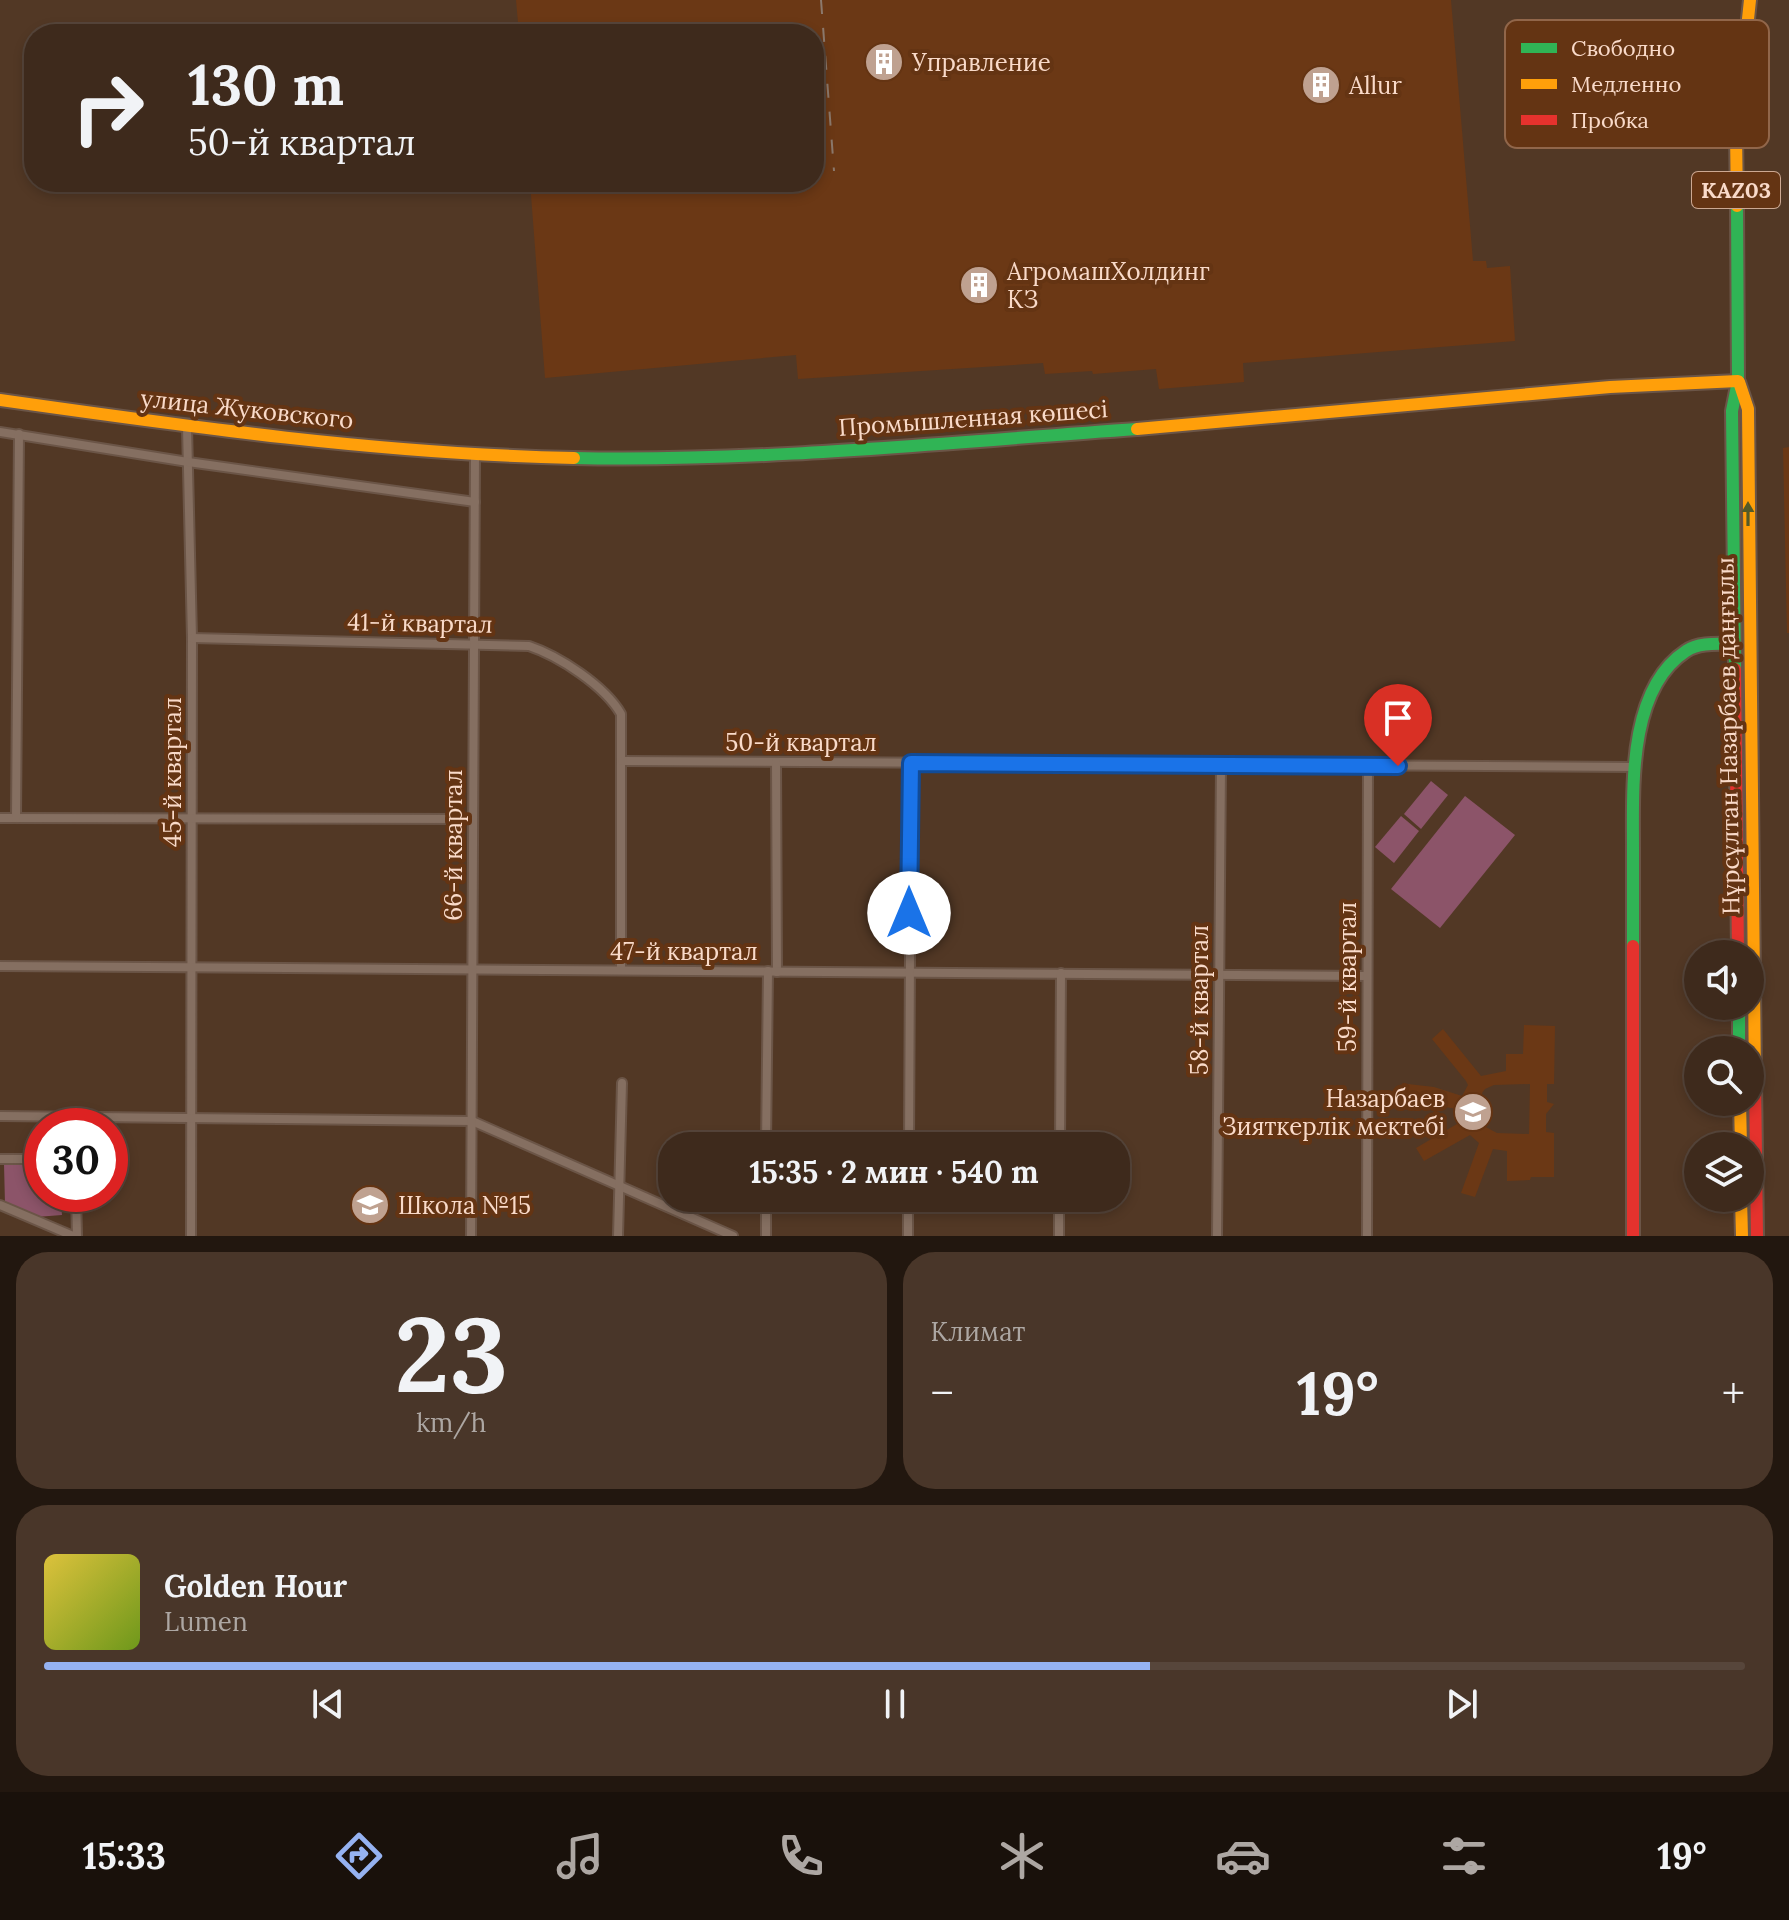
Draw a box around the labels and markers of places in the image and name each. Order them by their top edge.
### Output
building icon: Управление [863,41,905,83]
place label: Управление [911,47,1051,78]
building icon: Allur [1300,64,1342,106]
place label: Allur [1348,70,1402,101]
place label: АгромашХолдинг КЗ [1006,256,1210,315]
building icon: АгромашХолдинг КЗ [958,264,1000,306]
pin [1364,684,1432,766]
place label: Назарбаев Зияткерлік мектебі [1222,1083,1445,1142]
school or university icon: Назарбаев Зияткерлік мектебі [1452,1091,1494,1133]
school or university icon: Школа №15 [349,1184,391,1226]
place label: Школа №15 [398,1190,531,1221]

